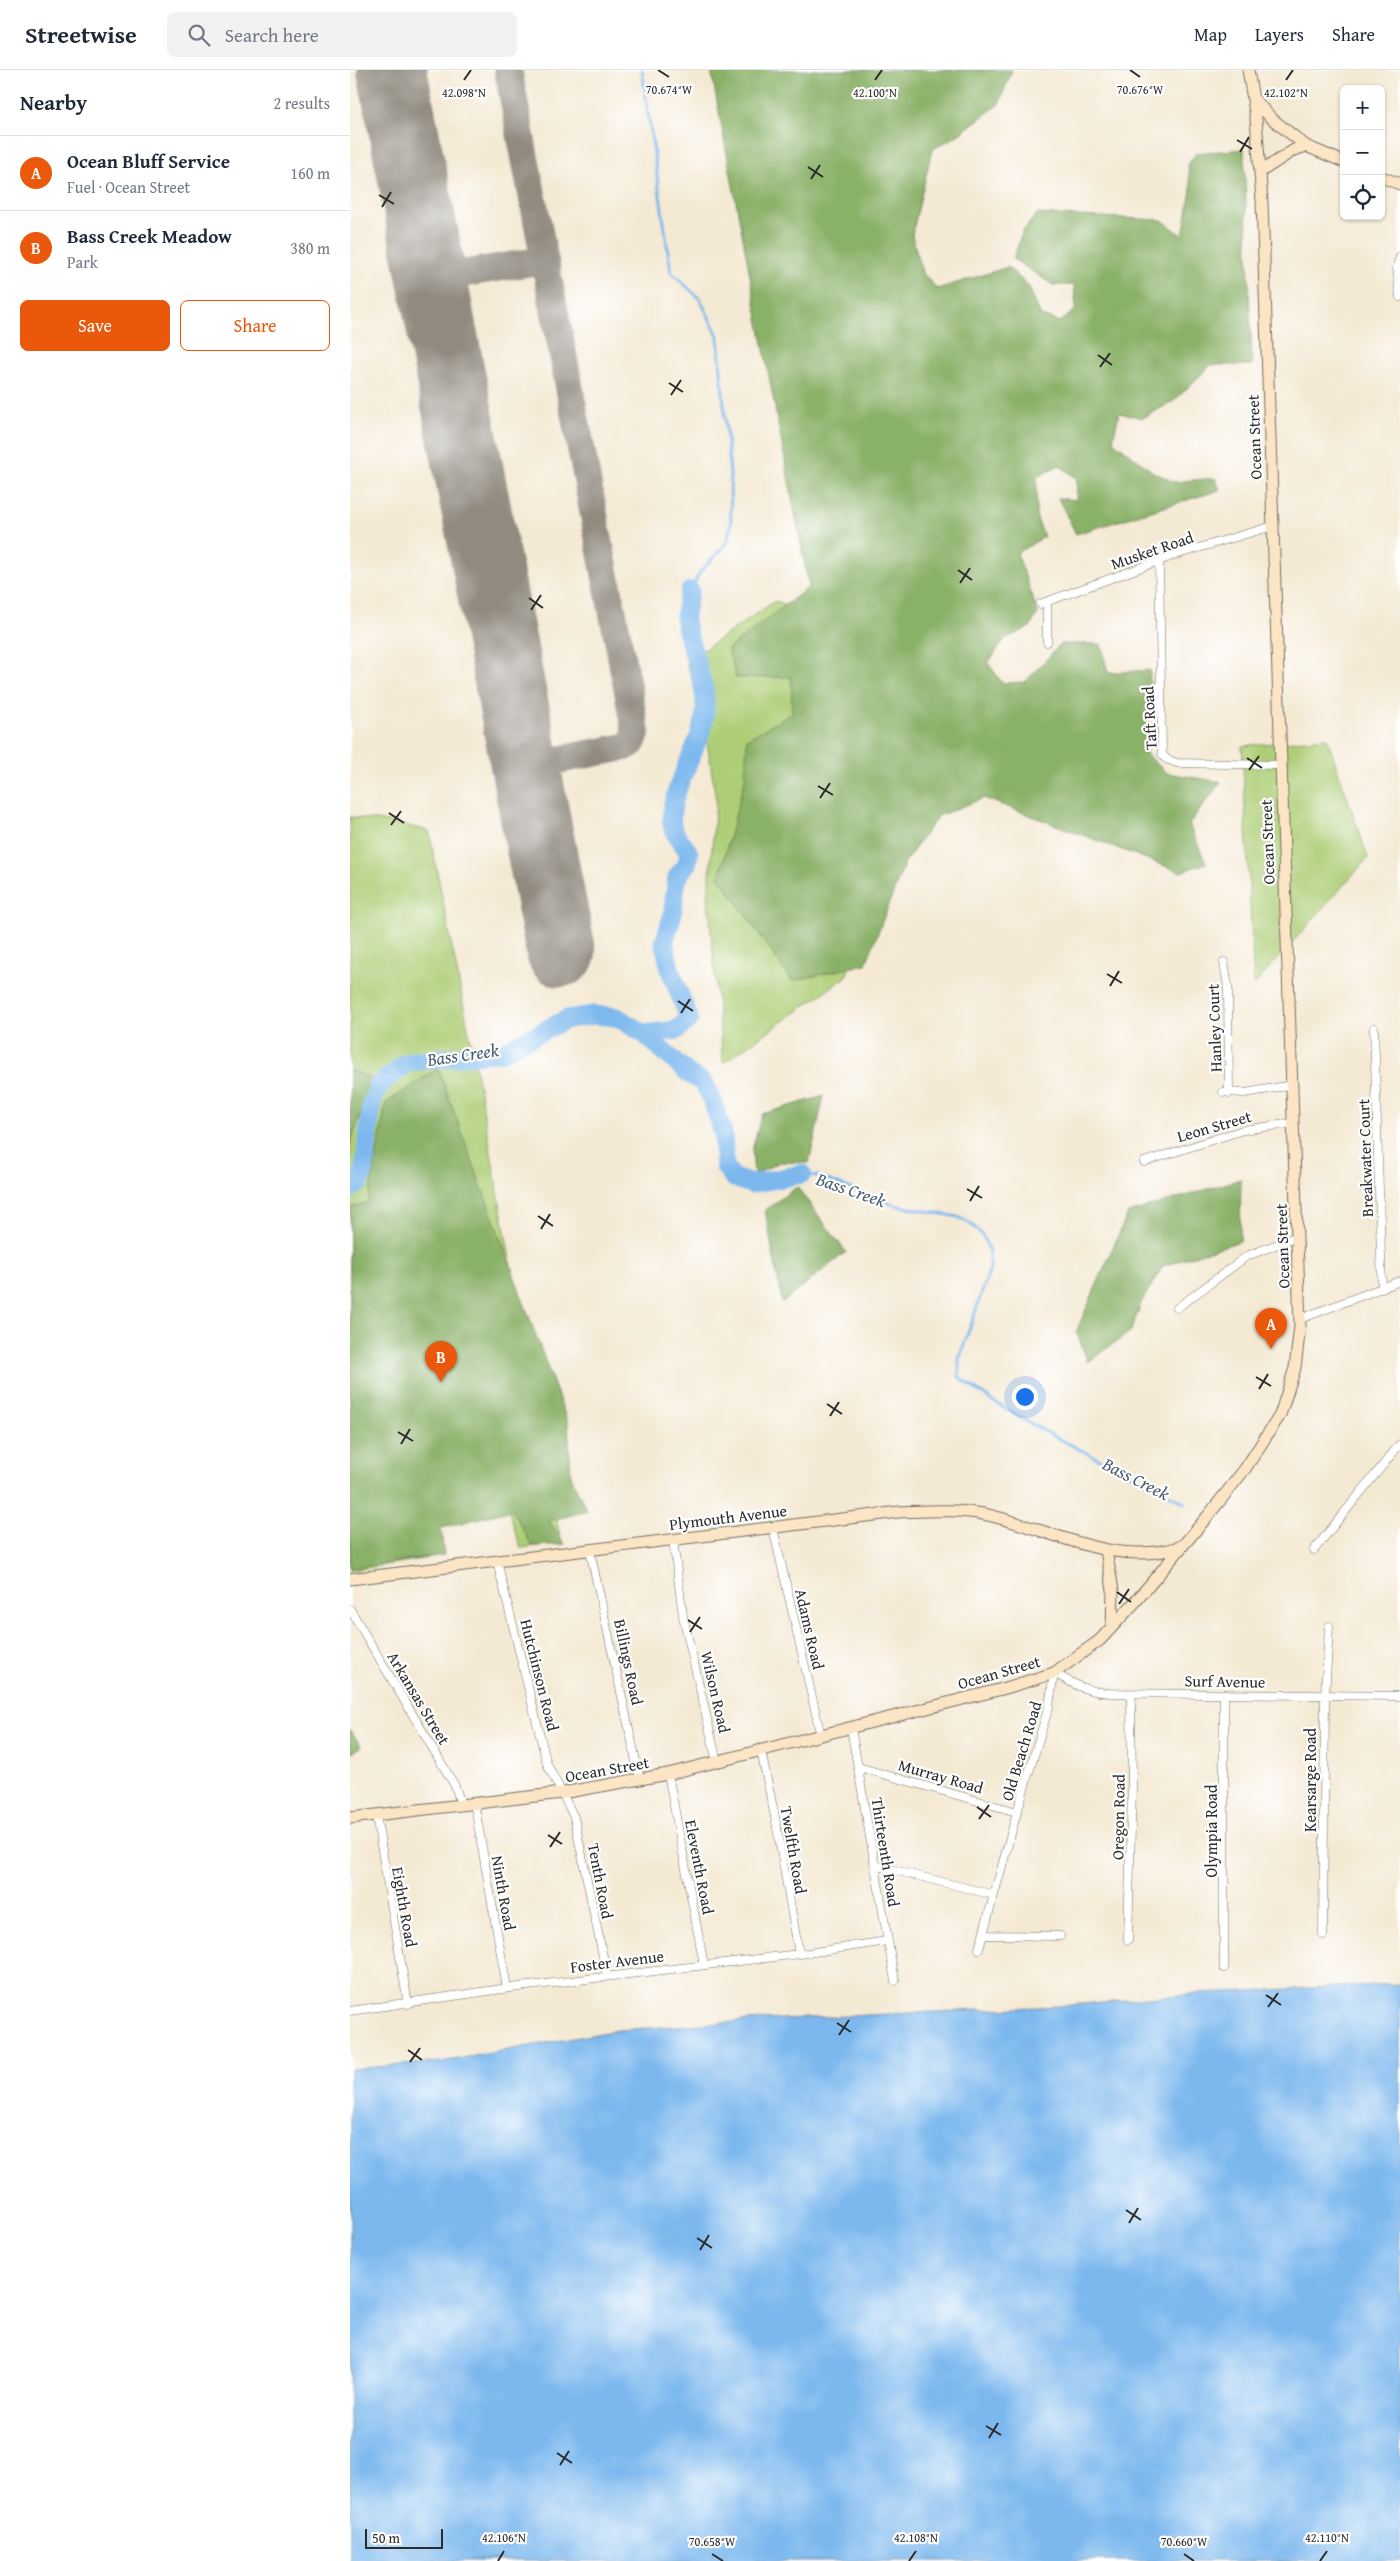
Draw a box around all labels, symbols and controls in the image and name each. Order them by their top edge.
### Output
search box [167,12,517,57]
text: Streetwise [25,17,137,52]
icon: search [185,21,213,49]
text: Search here [225,21,319,49]
text: Map [1194,21,1227,48]
text: Layers [1255,21,1304,48]
text: Share [1332,21,1375,48]
text: 70.674°W [646,81,693,98]
text: 70.676°W [1117,81,1164,98]
text: 42.098°N [442,84,486,101]
text: 42.100°N [853,84,897,101]
text: 42.102°N [1264,84,1308,101]
map controls [1340,85,1385,220]
button: + [1340,85,1385,130]
text: Nearby [20,87,87,118]
text: 2 results [273,91,330,115]
button: − [1340,130,1385,175]
text: Ocean Bluff Service [67,147,230,175]
text: A [31,161,41,185]
text: 160 m [290,161,330,185]
text: Fuel · Ocean Street [67,175,190,199]
button: locate [1340,175,1385,220]
text: Bass Creek Meadow [67,222,232,250]
text: B [31,236,41,260]
text: 380 m [290,236,330,260]
text: Park [67,250,98,274]
button: Save [20,300,170,351]
button: Share [180,300,330,351]
street label: Ocean Street [1241,394,1267,480]
street label: Musket Road [1107,524,1197,575]
street label: Taft Road [1135,685,1163,750]
street label: Ocean Street [1254,799,1280,885]
street label: Hanley Court [1200,983,1228,1073]
water label: Bass Creek [424,1036,501,1073]
street label: Breakwater Court [1351,1098,1379,1218]
street label: Leon Street [1174,1104,1254,1148]
water label: Bass Creek [812,1165,890,1214]
street label: Ocean Street [1269,1203,1295,1289]
pin: A [1255,1308,1287,1349]
pin: B [425,1341,457,1382]
your location [1012,1384,1038,1410]
water label: Bass Creek [1097,1450,1175,1507]
street label: Plymouth Avenue [668,1498,788,1536]
street label: Adams Road [789,1586,831,1672]
street label: Hutchinson Road [514,1616,566,1734]
street label: Billings Road [608,1617,650,1708]
street label: Arkansas Street [382,1647,457,1750]
street label: Wilson Road [695,1649,737,1736]
street label: Ocean Street [955,1649,1043,1695]
street label: Surf Avenue [1184,1668,1266,1694]
street label: Old Beach Road [994,1698,1048,1804]
street label: Kearsarge Road [1298,1727,1322,1832]
street label: Ocean Street [563,1750,651,1788]
street label: Murray Road [896,1752,987,1800]
street label: Oregon Road [1105,1773,1131,1860]
street label: Olympia Road [1199,1784,1223,1877]
street label: Thirteenth Road [866,1796,907,1909]
street label: Twelfth Road [774,1804,814,1896]
street label: Eleventh Road [679,1818,721,1917]
street label: Tenth Road [582,1841,620,1921]
street label: Ninth Road [486,1854,522,1933]
street label: Eighth Road [386,1865,424,1949]
street label: Foster Avenue [569,1943,665,1979]
scale bar [365,2526,442,2549]
text: 50 m [372,2528,400,2548]
text: 42.106°N [482,2529,526,2546]
text: 42.108°N [894,2529,938,2546]
text: 42.110°N [1305,2529,1349,2546]
text: 70.658°W [689,2533,736,2550]
text: 70.660°W [1161,2533,1208,2550]

